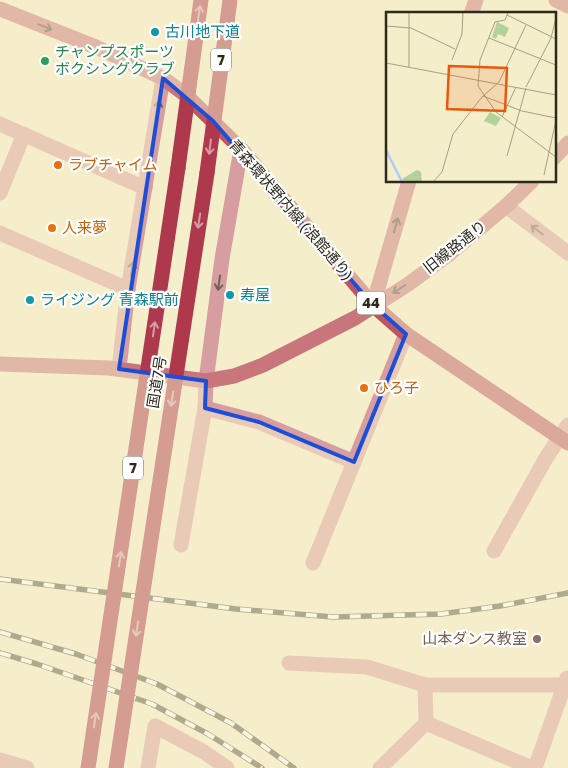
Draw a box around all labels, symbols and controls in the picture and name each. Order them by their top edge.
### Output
one-way arrow [194,6,204,22]
inset map [386,12,556,182]
place label: 古川地下道 [165,22,240,40]
one-way arrow [37,23,52,32]
marker: 古川地下道 [149,26,161,38]
place label: チャンプスポーツ ボクシングクラブ [55,42,175,77]
road number: 7 [211,48,231,72]
marker: チャンプスポーツ ボクシングクラブ [39,55,51,67]
one-way arrow [154,101,164,117]
street label: 青森環状野内線 (浪館通り) [226,135,358,283]
one-way arrow [205,139,215,155]
place label: ラブチャイム [68,155,158,173]
marker: ラブチャイム [52,159,64,171]
one-way arrow [194,213,204,229]
street label: 旧線路通り [419,216,489,276]
one-way arrow [392,217,402,233]
place label: 人来夢 [62,218,107,236]
marker: 人来夢 [46,222,58,234]
one-way arrow [530,225,544,235]
one-way arrow [127,261,137,277]
one-way arrow [213,275,223,291]
one-way arrow [393,284,407,294]
place label: 寿屋 [240,285,270,303]
marker: 寿屋 [224,289,236,301]
place label: ライジング 青森駅前 [40,290,179,308]
road number: 44 [357,292,385,314]
marker: ライジング 青森駅前 [24,294,36,306]
one-way arrow [149,322,159,338]
street label: 国道7号 [143,354,169,409]
place label: ひろ子 [374,378,419,396]
marker: ひろ子 [358,382,370,394]
one-way arrow [167,391,177,407]
road number: 7 [123,456,143,479]
one-way arrow [115,551,125,567]
one-way arrow [131,621,141,637]
place label: 山本ダンス教室 [422,629,527,647]
marker: 山本ダンス教室 [531,633,543,645]
one-way arrow [91,712,101,728]

